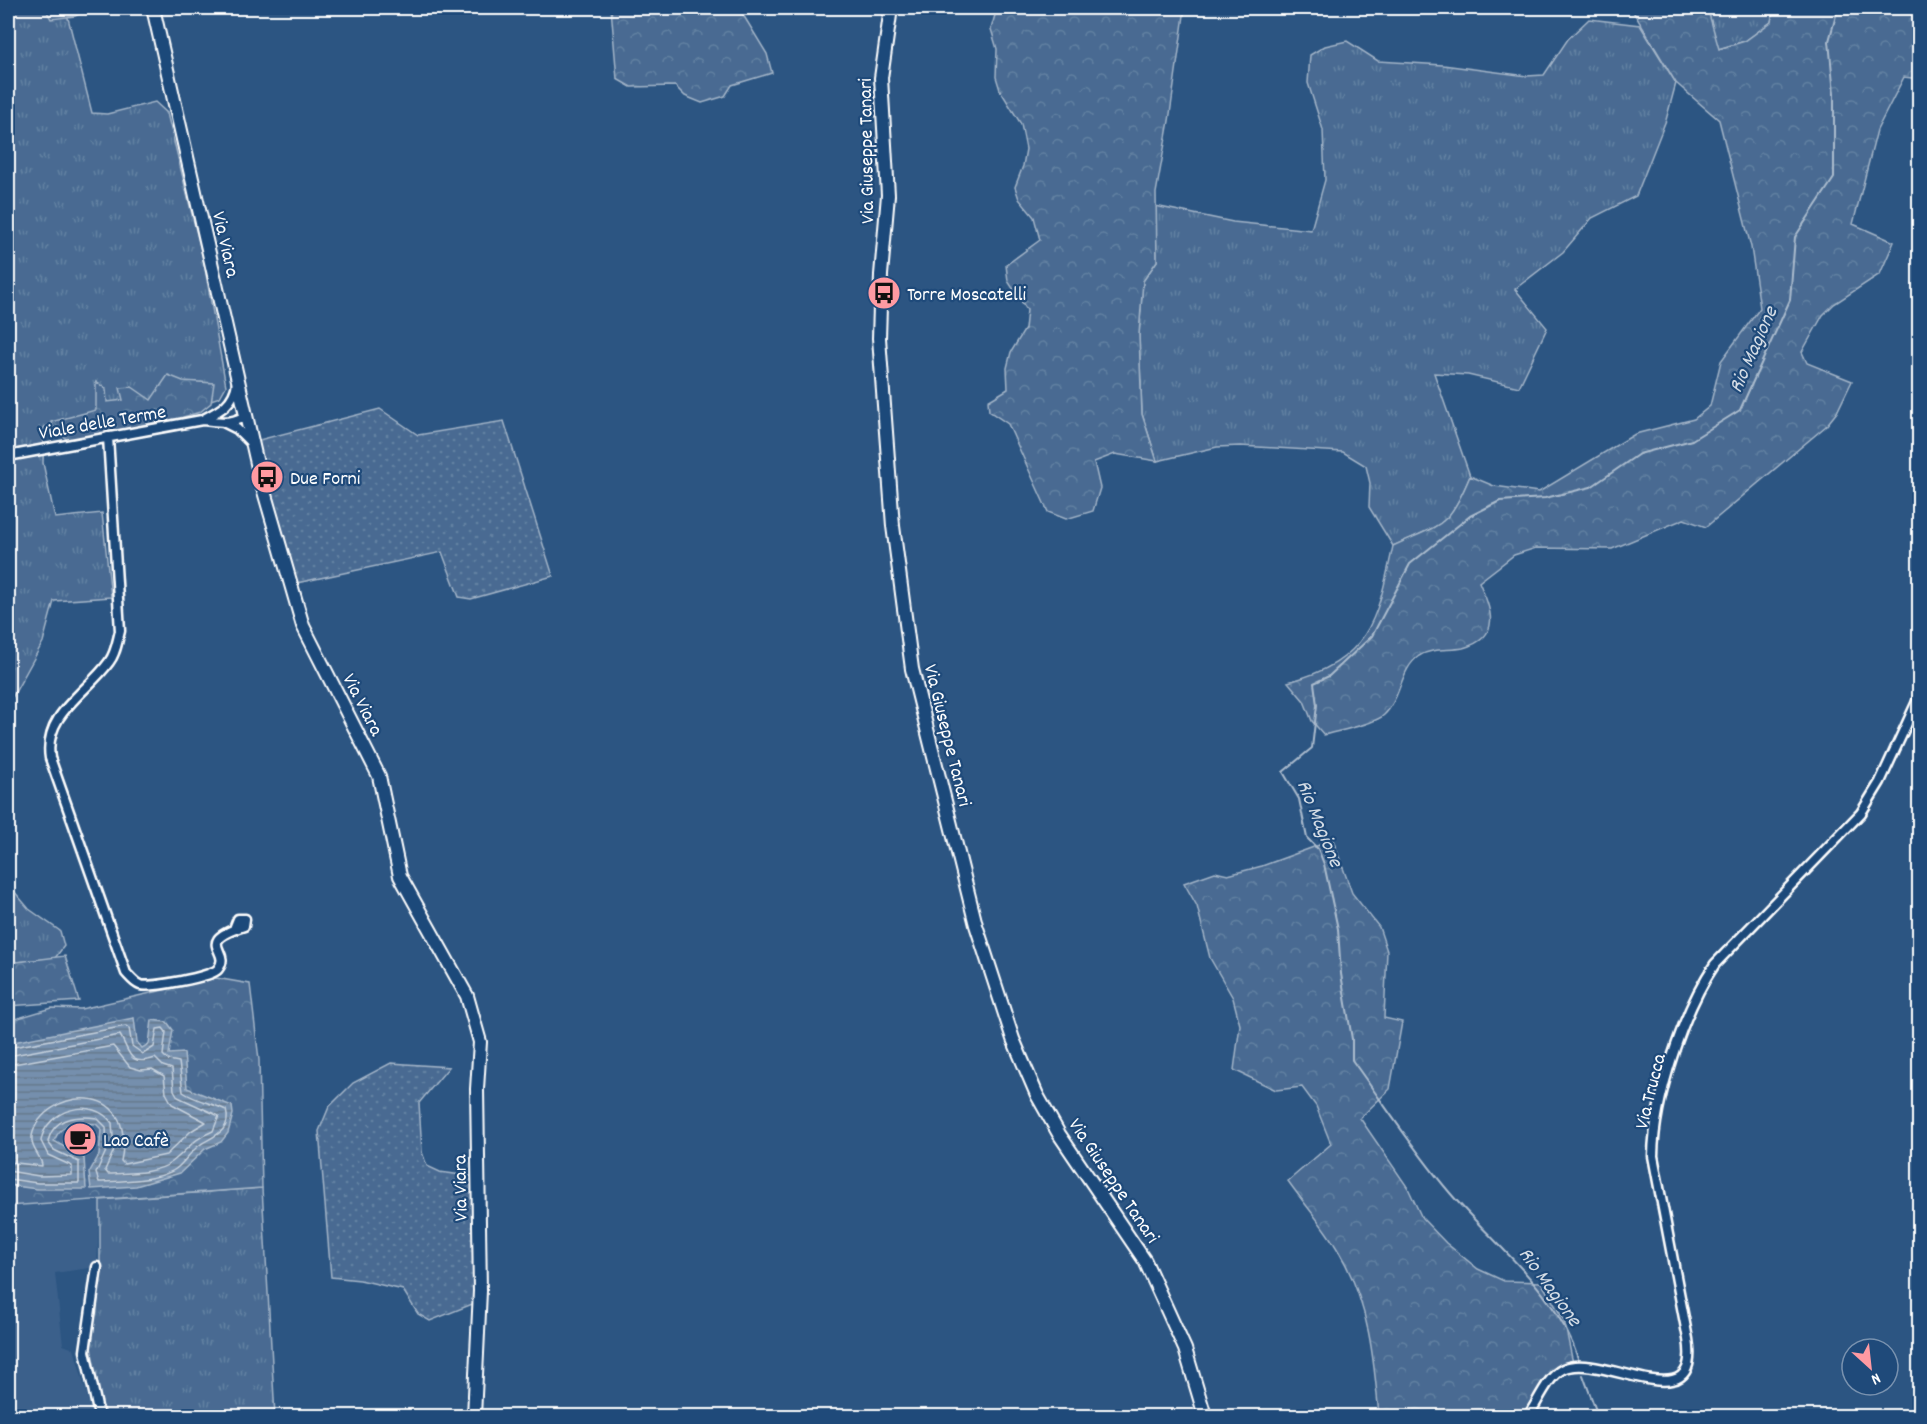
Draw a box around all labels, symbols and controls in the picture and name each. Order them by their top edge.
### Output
street label: Via Giuseppe Tanari [853,78,883,224]
street label: Via Viara [203,209,245,281]
bus stop icon: Torre Moscatelli [866,275,902,311]
place label: Torre Moscatelli [907,282,1026,310]
water label: Rio Magione [1722,301,1788,398]
street label: Viale delle Terme [37,399,168,449]
bus stop icon: Due Forni [249,459,285,495]
place label: Due Forni [290,466,361,494]
street label: Via Giuseppe Tanari [915,662,977,810]
street label: Via Viara [334,669,389,742]
water label: Rio Magione [1287,776,1350,874]
street label: Via Trucca [1629,1051,1675,1132]
street label: Via Giuseppe Tanari [1060,1113,1165,1250]
cafe icon: Lao Cafè [62,1121,98,1157]
place label: Lao Cafè [103,1128,169,1156]
street label: Via Viara [447,1154,477,1222]
water label: Rio Magione [1509,1242,1589,1335]
north arrow [1840,1337,1900,1397]
text: N [1867,1366,1884,1390]

